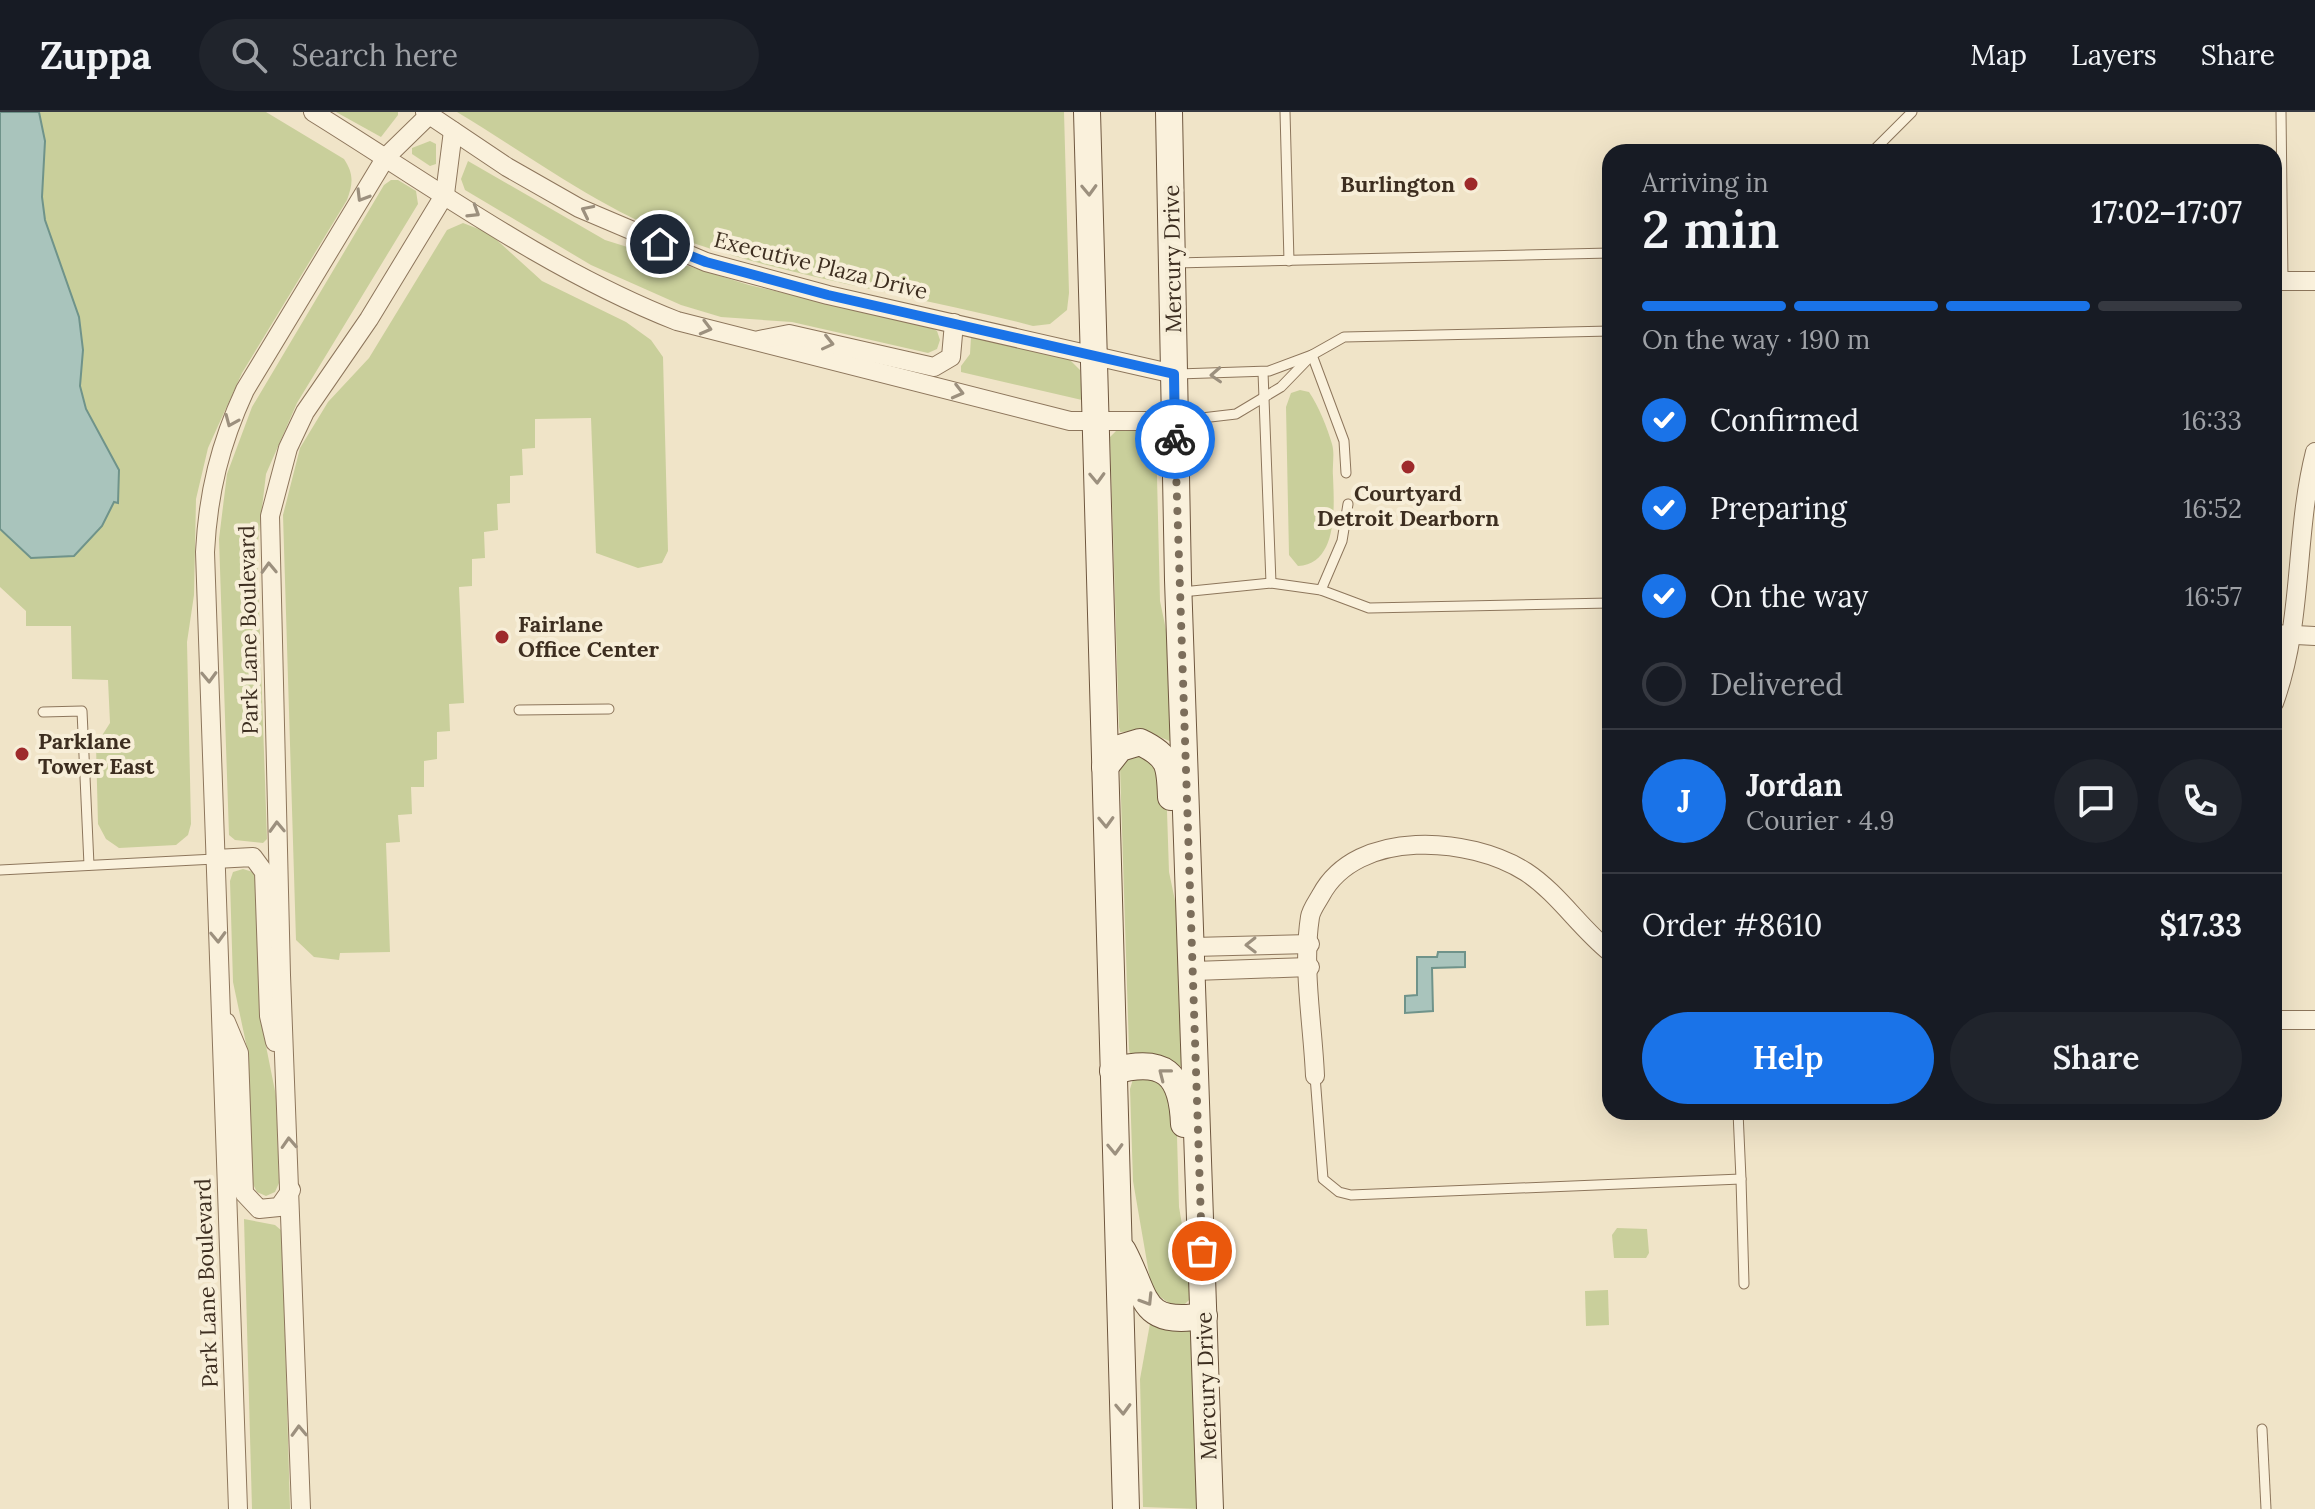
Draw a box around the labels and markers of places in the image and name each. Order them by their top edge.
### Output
place label: Burlington [1340,170,1455,198]
marker: Burlington [1462,175,1480,193]
pin [626,210,694,278]
marker: Courtyard Detroit Dearborn [1399,458,1417,476]
place label: Courtyard Detroit Dearborn [1317,479,1499,532]
place label: Fairlane Office Center [518,610,660,663]
marker: Fairlane Office Center [493,628,511,646]
place label: Parklane Tower East [38,727,155,780]
marker: Parklane Tower East [13,745,31,763]
pin [1168,1217,1236,1285]

